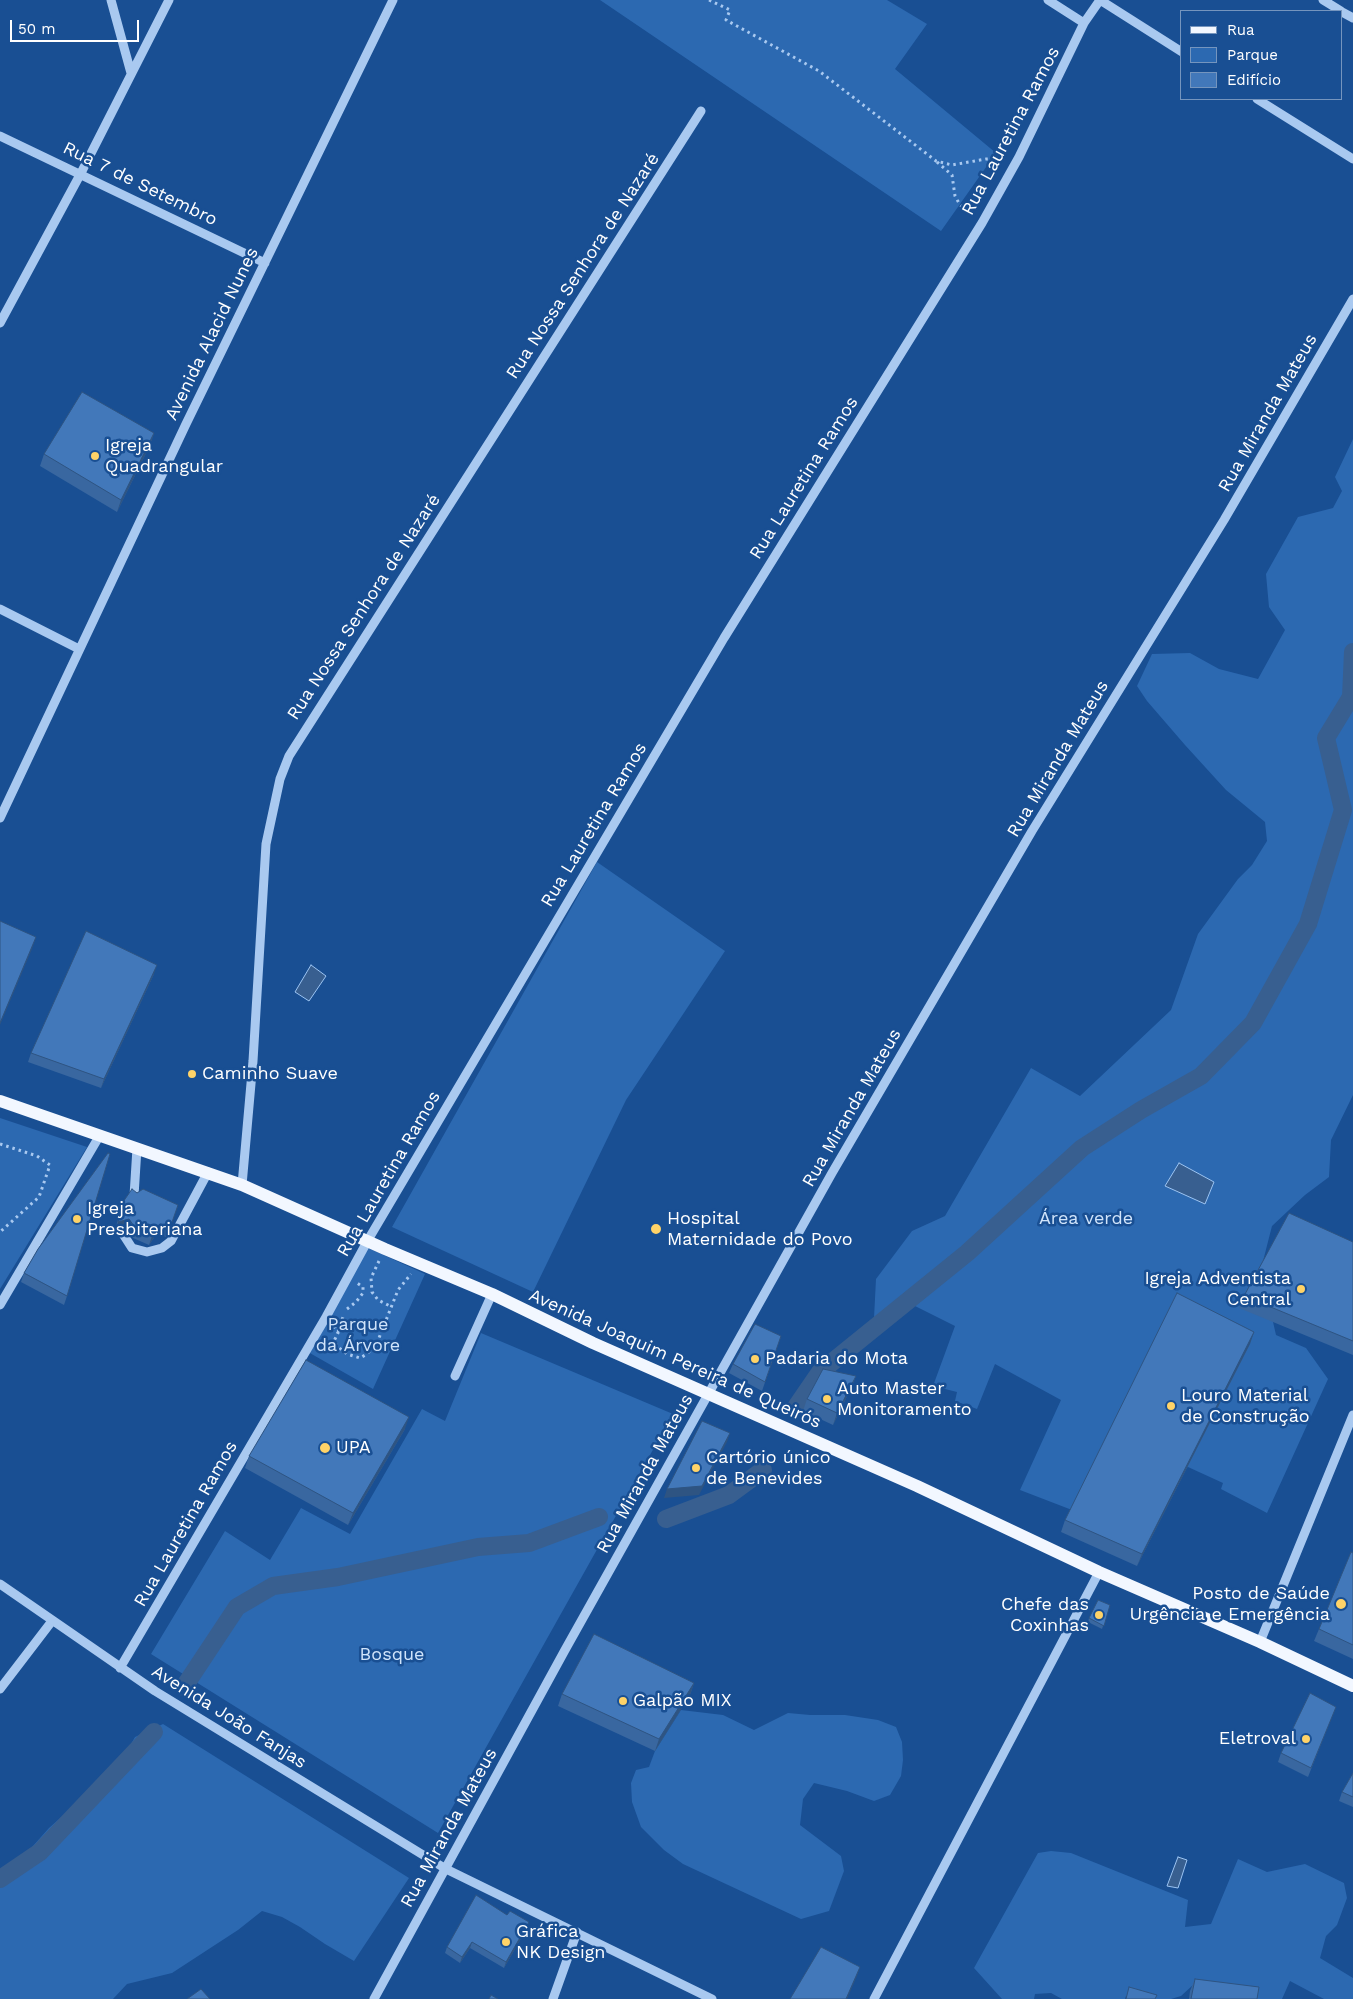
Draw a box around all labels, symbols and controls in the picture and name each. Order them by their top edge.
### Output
scale bar [12,10,141,42]
legend [1180,10,1343,100]
text: 50 m [18,20,55,38]
text: Rua [1227,21,1255,39]
street label: Rua Lauretina Ramos [957,43,1065,219]
text: Parque [1227,46,1278,64]
text: Edifício [1227,71,1281,89]
street label: Rua 7 de Setembro [59,137,221,231]
street label: Rua Nossa Senhora de Nazaré [502,149,664,383]
street label: Avenida Alacid Nunes [161,244,263,424]
street label: Rua Miranda Mateus [1214,330,1322,496]
street label: Rua Lauretina Ramos [745,393,863,563]
place label: Igreja Quadrangular [105,435,223,478]
marker: Igreja Quadrangular [89,450,101,462]
street label: Rua Nossa Senhora de Nazaré [283,490,445,724]
street label: Rua Miranda Mateus [1003,677,1113,841]
street label: Rua Lauretina Ramos [536,739,652,911]
street label: Rua Miranda Mateus [798,1025,906,1191]
place label: Caminho Suave [202,1063,338,1085]
marker: Caminho Suave [186,1068,198,1080]
street label: Rua Lauretina Ramos [333,1087,445,1261]
place label: Igreja Presbiteriana [87,1198,203,1240]
place label: Hospital Maternidade do Povo [667,1208,853,1250]
park label: Área verde [1039,1208,1133,1230]
marker: Igreja Presbiteriana [71,1213,83,1225]
marker: Hospital Maternidade do Povo [649,1222,663,1236]
place label: Igreja Adventista Central [1144,1268,1291,1310]
marker: Igreja Adventista Central [1295,1283,1307,1295]
street label: Avenida Joaquim Pereira de Queirós [525,1284,825,1434]
park label: Parque da Árvore [316,1314,400,1356]
place label: Padaria do Mota [765,1348,908,1370]
marker: Padaria do Mota [749,1353,761,1365]
place label: Auto Master Monitoramento [837,1378,971,1420]
place label: Louro Material de Construção [1181,1385,1310,1428]
street label: Rua Miranda Mateus [592,1390,698,1558]
marker: Auto Master Monitoramento [821,1393,833,1405]
marker: Louro Material de Construção [1165,1400,1177,1412]
street label: Rua Lauretina Ramos [130,1437,242,1611]
place label: UPA [336,1437,371,1459]
marker: UPA [318,1441,332,1455]
place label: Cartório único de Benevides [706,1447,831,1490]
marker: Cartório único de Benevides [690,1462,702,1474]
place label: Posto de Saúde Urgência e Emergência [1130,1583,1330,1626]
place label: Chefe das Coxinhas [1001,1594,1089,1636]
marker: Posto de Saúde Urgência e Emergência [1334,1597,1348,1611]
marker: Chefe das Coxinhas [1093,1609,1105,1621]
park label: Bosque [360,1644,424,1666]
street label: Avenida João Fanjas [148,1661,310,1773]
place label: Galpão MIX [633,1690,732,1712]
marker: Galpão MIX [617,1695,629,1707]
place label: Eletroval [1219,1728,1296,1750]
marker: Eletroval [1300,1733,1312,1745]
street label: Rua Miranda Mateus [396,1744,502,1912]
place label: Gráfica NK Design [516,1921,606,1964]
marker: Gráfica NK Design [500,1936,512,1948]

